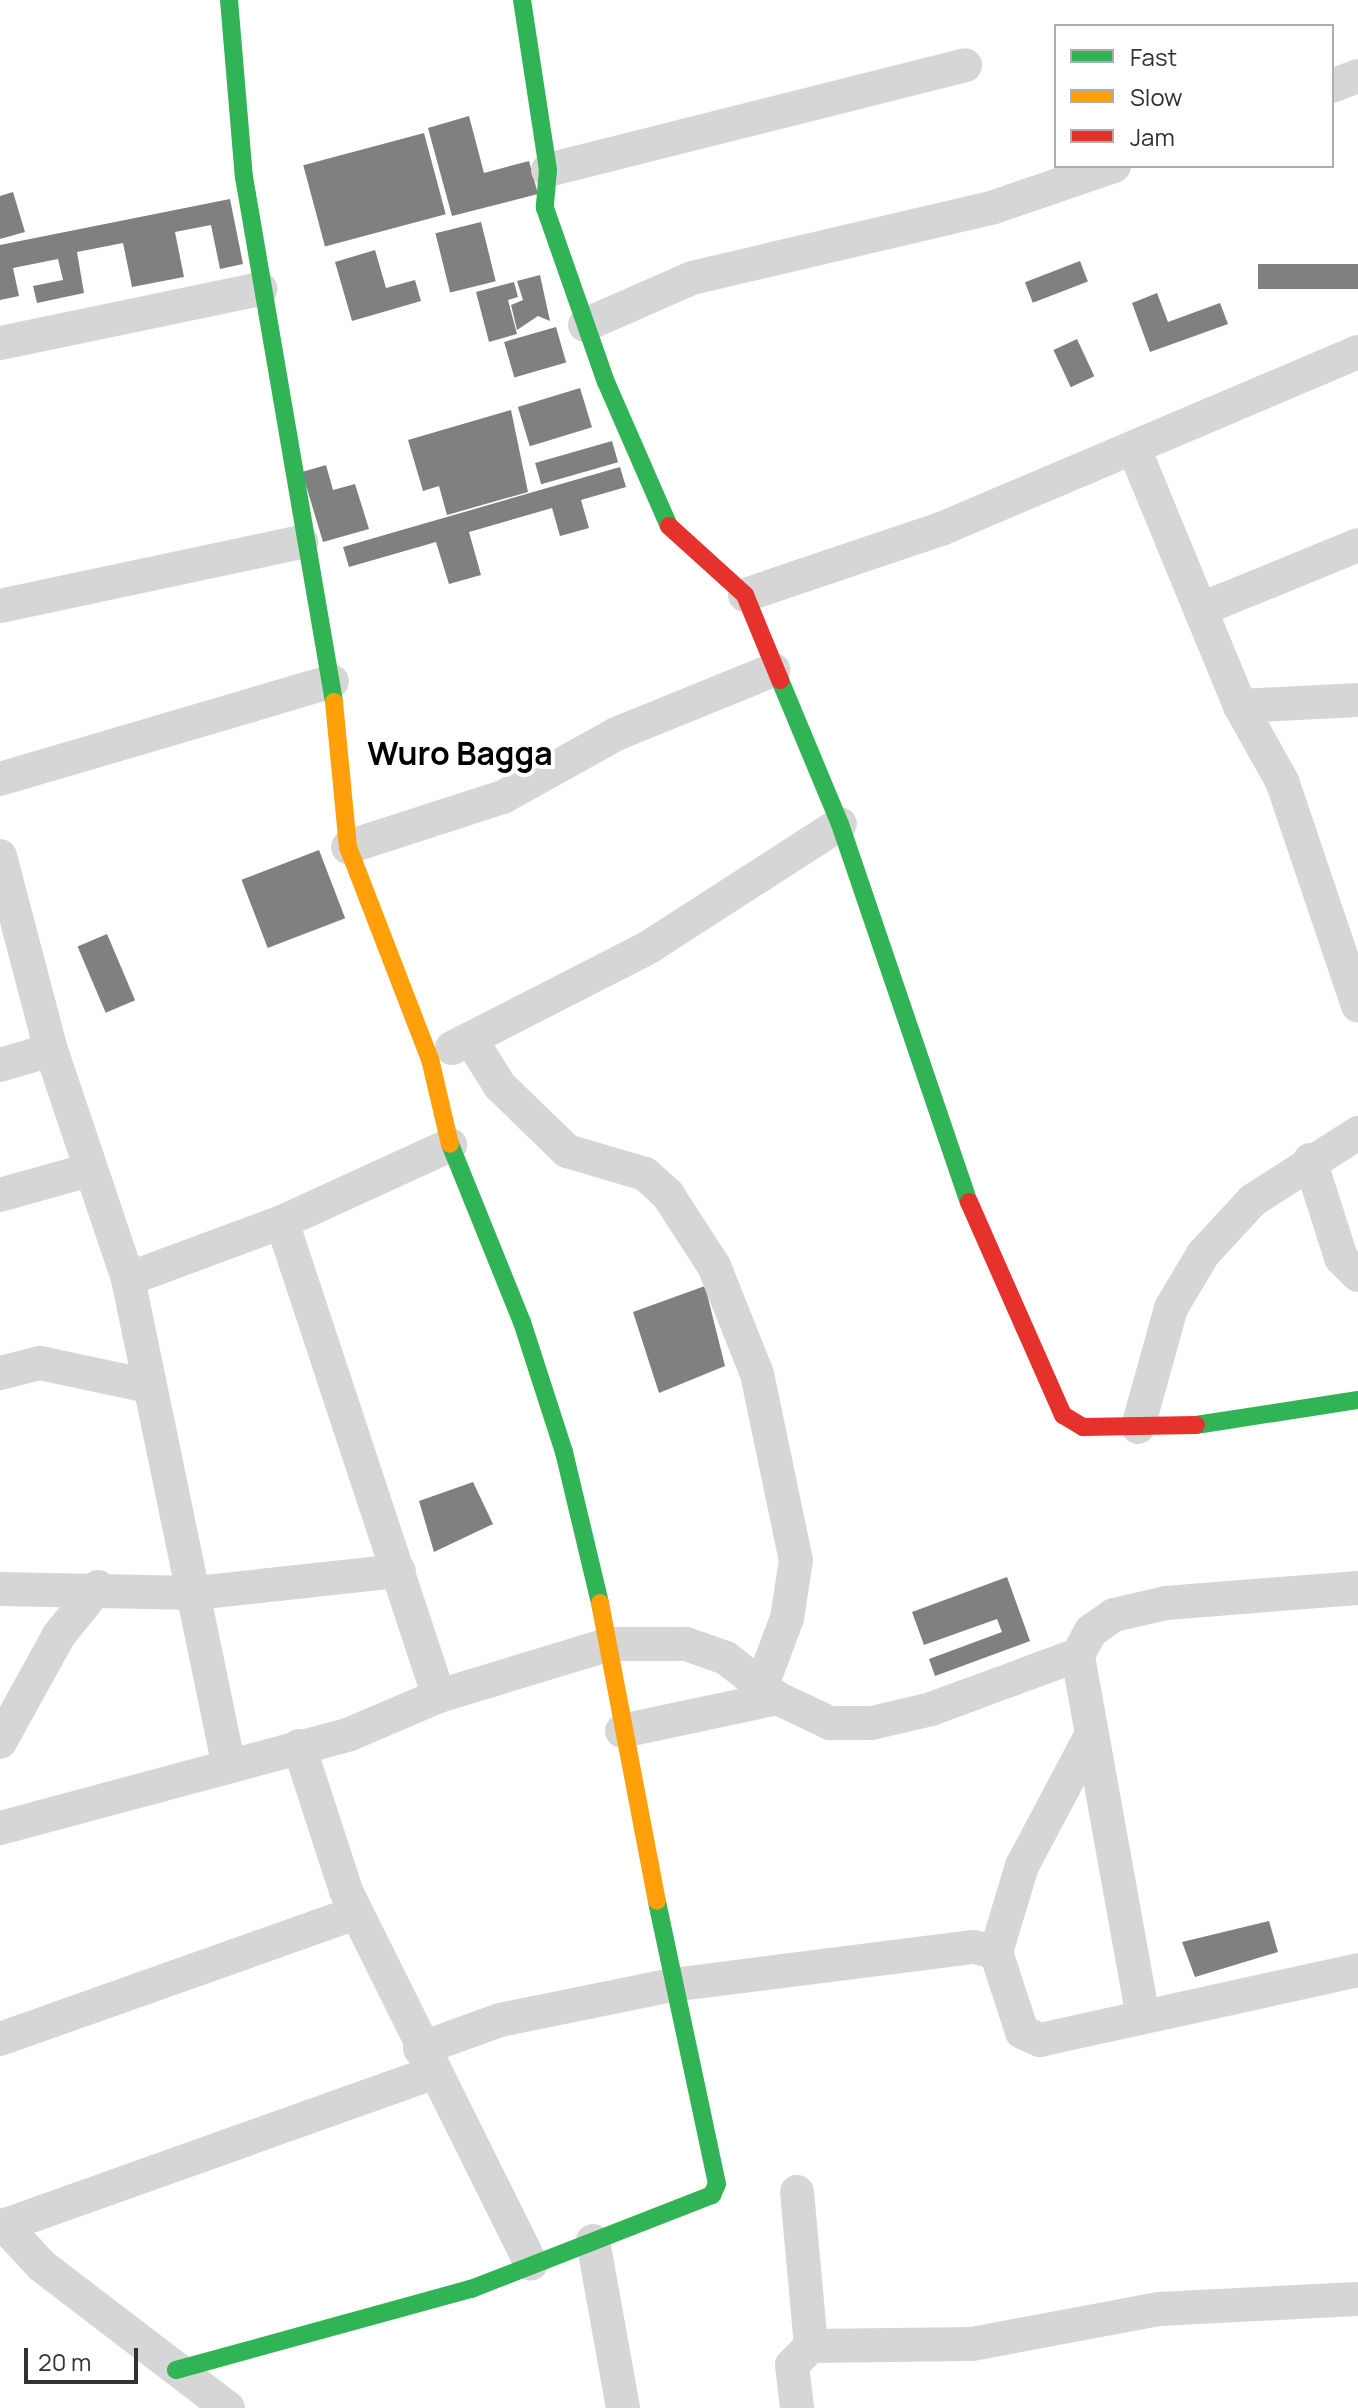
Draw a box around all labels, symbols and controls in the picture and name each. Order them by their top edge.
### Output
legend [1054,24,1334,168]
text: Fast [1130,40,1177,73]
text: Slow [1130,80,1183,113]
text: Jam [1130,120,1175,153]
district label: Wuro Bagga [367,734,553,772]
scale bar [28,2332,142,2382]
text: 20 m [38,2345,91,2378]

